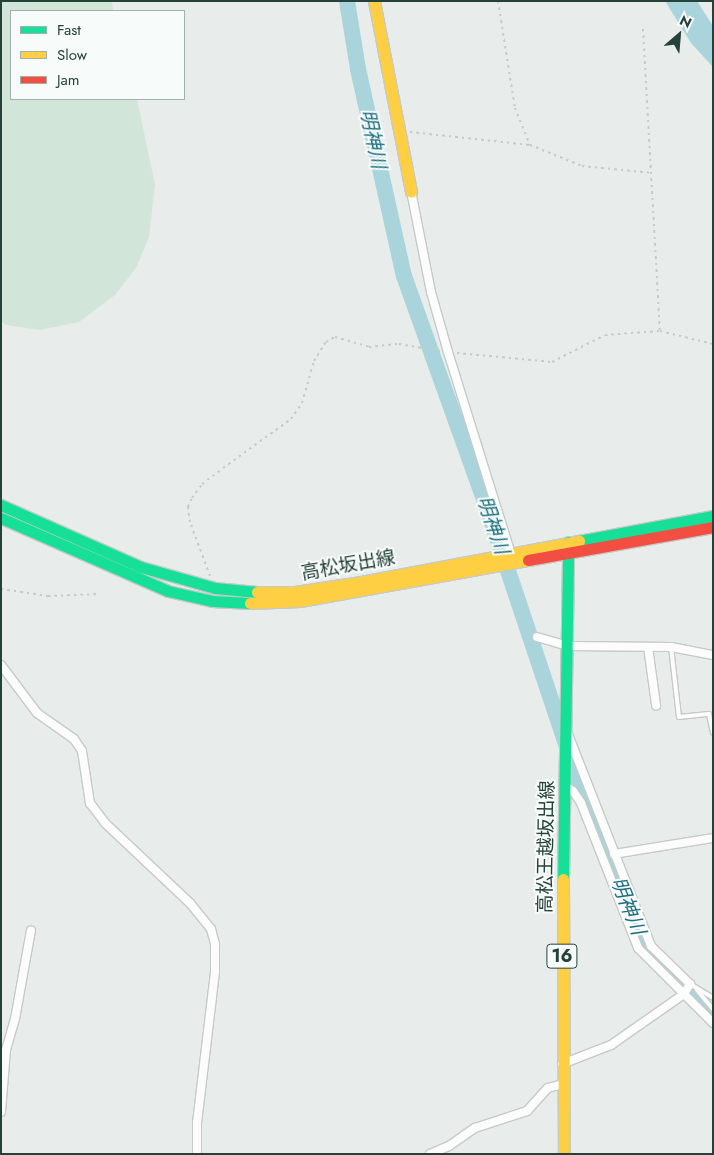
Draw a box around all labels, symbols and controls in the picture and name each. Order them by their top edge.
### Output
legend [10,10,185,100]
north arrow [654,10,704,60]
text: N [676,10,695,33]
text: Fast [57,19,81,41]
text: Slow [57,44,87,66]
text: Jam [57,69,80,91]
water label: 明神川 [355,107,391,171]
water label: 明神川 [472,493,514,557]
street label: 高松坂出線 [299,546,397,584]
street label: 高松王越坂出線 [533,780,559,914]
water label: 明神川 [606,874,650,938]
road number: 16 [546,940,578,971]

